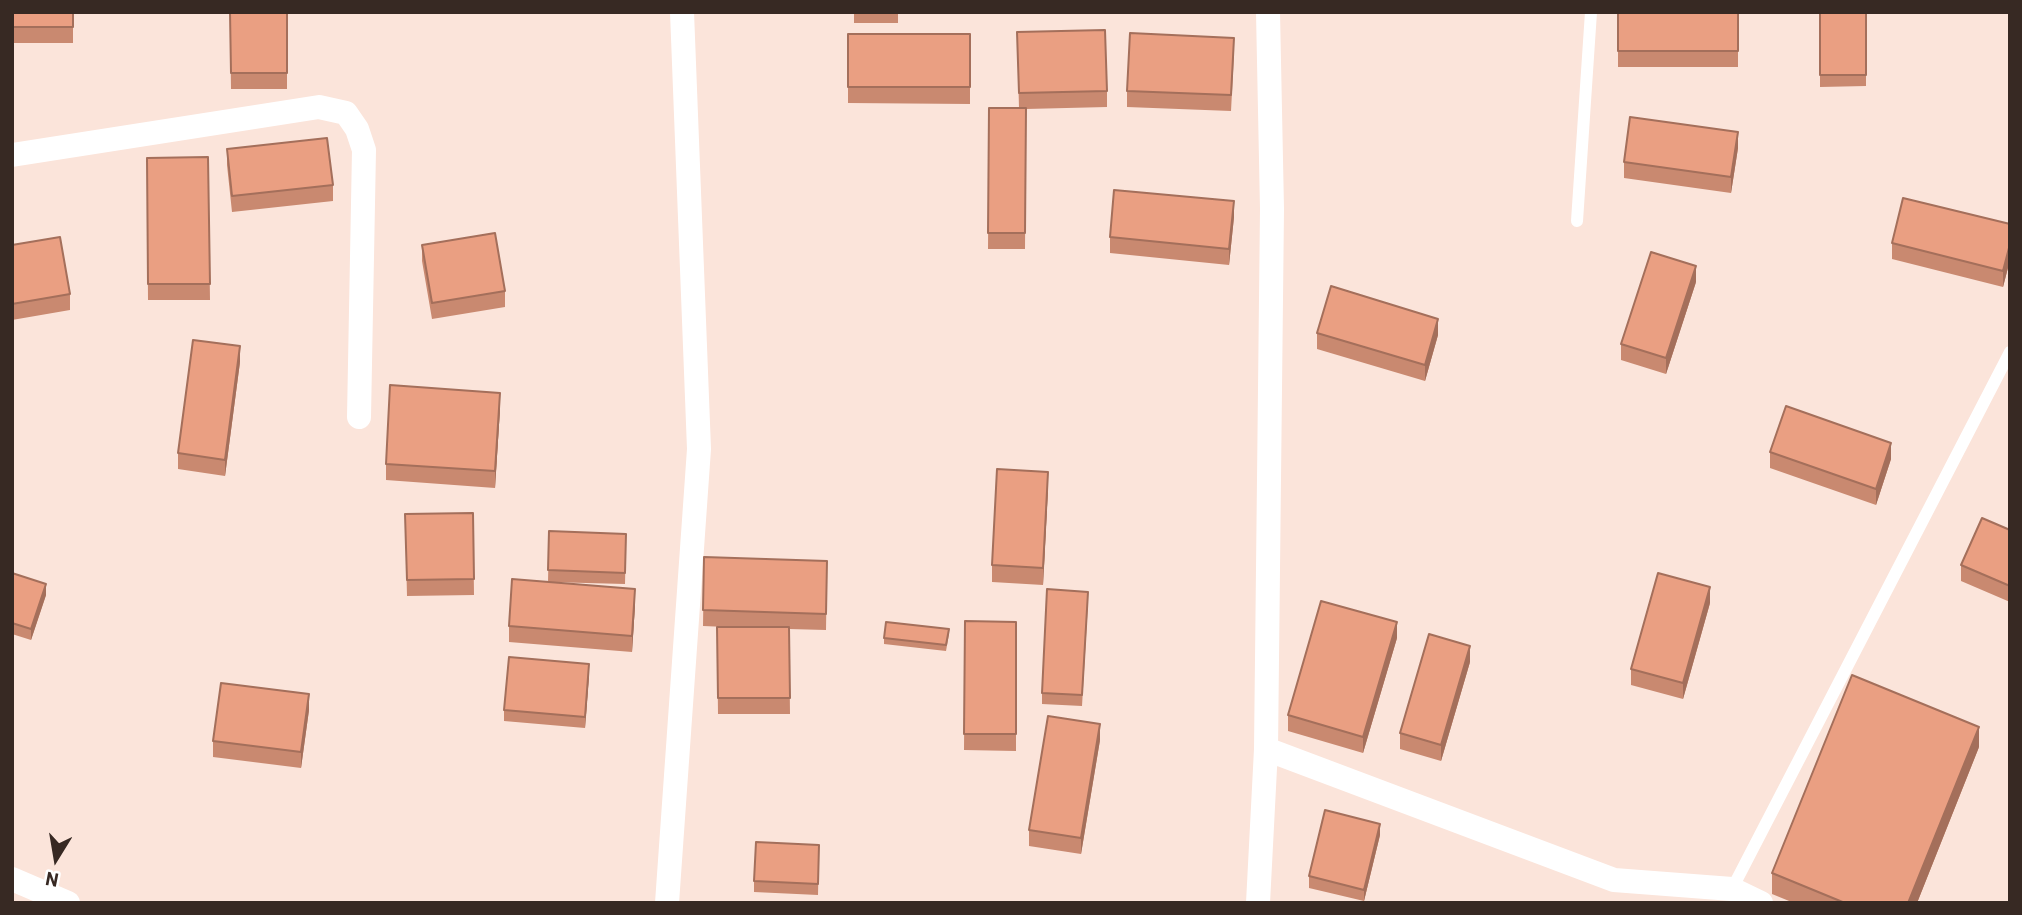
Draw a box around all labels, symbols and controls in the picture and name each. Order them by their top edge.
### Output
north arrow [21,824,91,894]
text: N [44,868,60,893]

